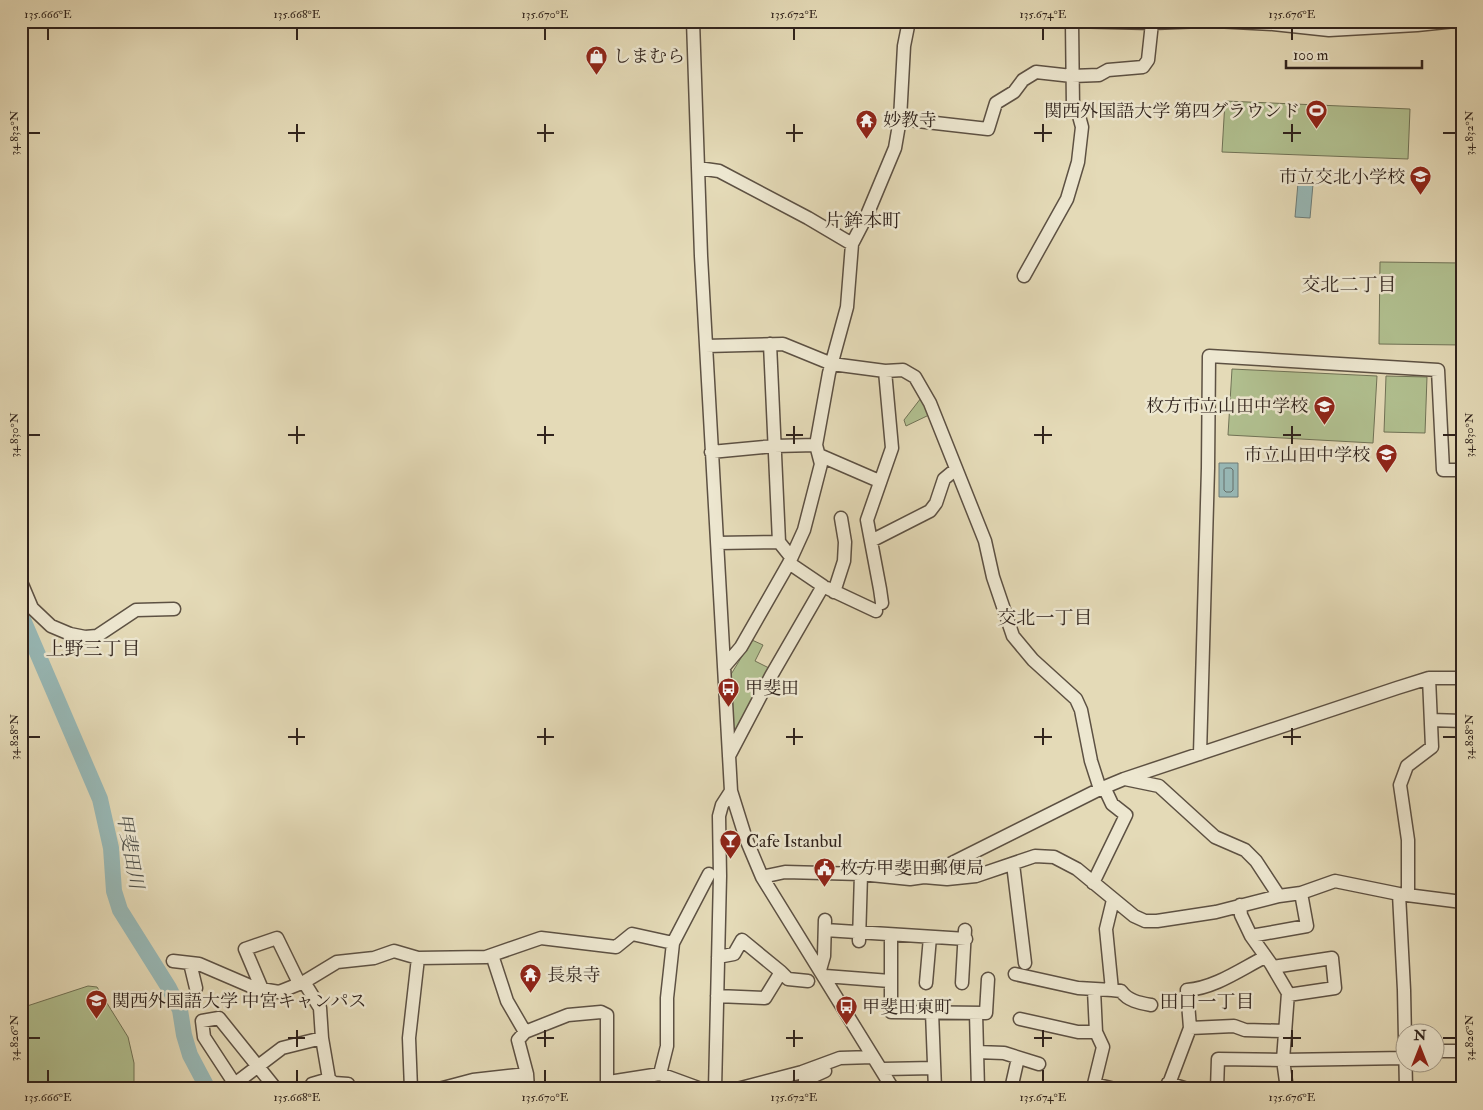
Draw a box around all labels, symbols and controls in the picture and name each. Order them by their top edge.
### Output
text: 135.666°E [24,7,72,22]
text: 135.668°E [274,7,321,22]
text: 135.670°E [522,7,569,22]
text: 135.672°E [771,7,818,22]
text: 135.674°E [1020,7,1067,22]
text: 135.676°E [1269,7,1316,22]
scale bar [1286,38,1422,70]
shop icon: しまむら [585,44,609,75]
place label: しまむら [613,45,685,68]
text: 100 m [1293,46,1329,65]
sports icon: 関西外国語大学 第四グラウンド [1304,99,1328,130]
place label: 関西外国語大学 第四グラウンド [1044,100,1300,123]
temple icon: 妙教寺 [855,108,879,139]
place label: 妙教寺 [883,109,937,132]
text: 34.832°N [7,110,22,155]
text: 34.832°N [1462,110,1477,155]
school or university icon: 市立交北小学校 [1409,165,1433,196]
place label: 市立交北小学校 [1279,166,1405,189]
district label: 片鉾本町 [825,209,901,233]
district label: 交北二丁目 [1301,273,1397,297]
school or university icon: 枚方市立山田中学校 [1312,394,1336,425]
place label: 枚方市立山田中学校 [1146,395,1308,418]
text: 34.830°N [7,412,22,458]
text: 34.830°N [1462,412,1477,458]
school or university icon: 市立山田中学校 [1374,443,1398,474]
place label: 市立山田中学校 [1244,444,1370,467]
district label: 交北一丁目 [997,606,1093,630]
district label: 上野三丁目 [45,637,141,661]
bus stop icon: 甲斐田 [717,676,741,707]
place label: 甲斐田 [745,677,799,700]
text: 34.828°N [7,714,22,760]
text: 34.828°N [1462,714,1477,760]
water label: 甲斐田川 [112,811,149,892]
bar icon: Cafe Istanbul [718,829,742,860]
place label: Cafe Istanbul [746,830,843,853]
public building icon: 枚方甲斐田郵便局 [812,856,836,887]
place label: 枚方甲斐田郵便局 [840,857,984,880]
temple icon: 長泉寺 [519,963,543,994]
place label: 長泉寺 [547,964,601,987]
school or university icon: 関西外国語大学 中宮キャンパス [84,989,108,1020]
place label: 関西外国語大学 中宮キャンパス [112,990,367,1013]
district label: 田口一丁目 [1159,990,1255,1014]
bus stop icon: 甲斐田東町 [834,995,858,1026]
place label: 甲斐田東町 [862,996,952,1019]
text: 34.826°N [7,1015,22,1061]
text: 34.826°N [1462,1015,1477,1061]
north arrow [1396,1022,1446,1072]
text: N [1413,1027,1427,1044]
text: 135.666°E [24,1090,72,1105]
text: 135.668°E [274,1090,321,1105]
text: 135.670°E [522,1090,569,1105]
text: 135.672°E [771,1090,818,1105]
text: 135.674°E [1020,1090,1067,1105]
text: 135.676°E [1269,1090,1316,1105]

